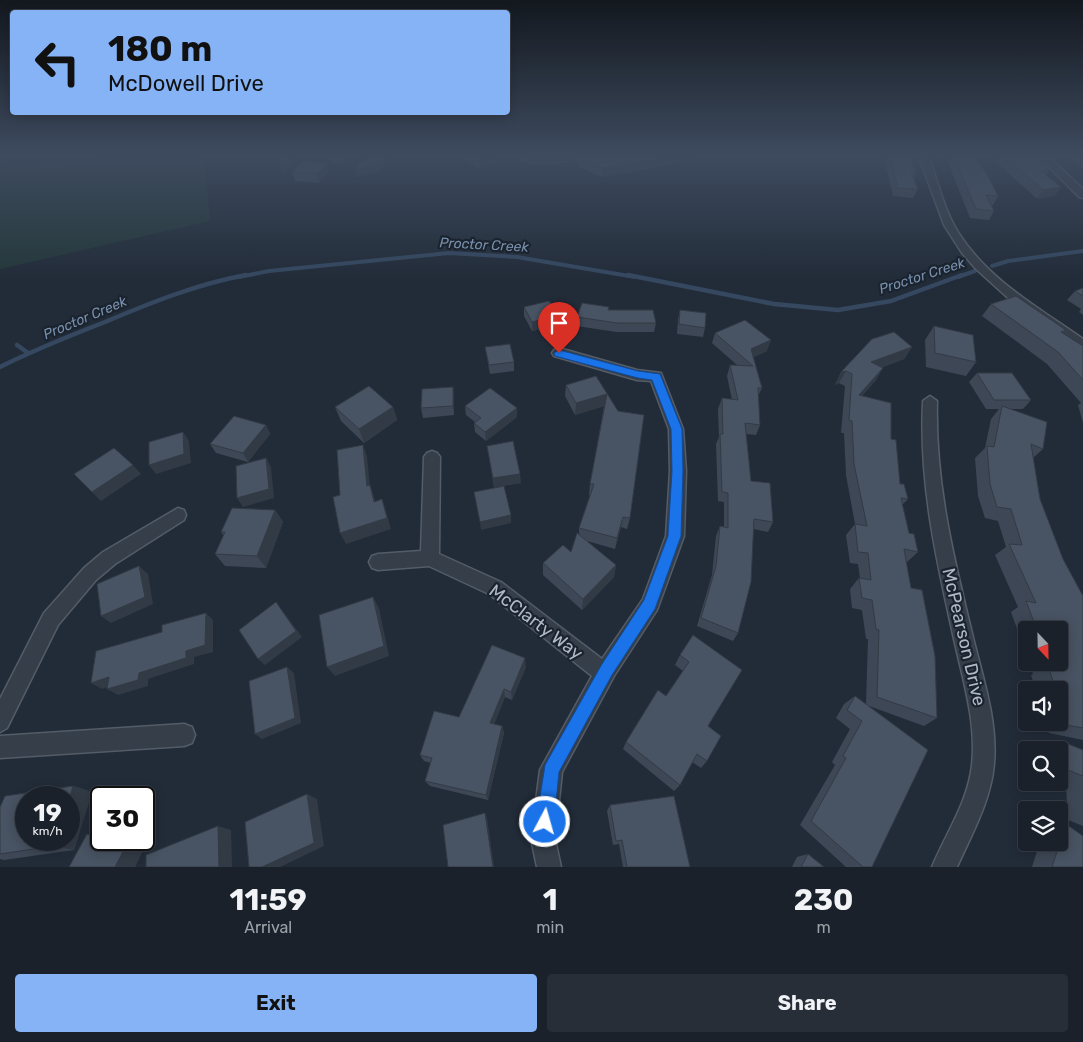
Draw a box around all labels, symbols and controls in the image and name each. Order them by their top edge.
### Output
text: 180 m [108,28,212,70]
icon: left [25,30,90,95]
text: McDowell Drive [108,70,264,97]
water label: Proctor Creek [439,234,530,256]
water label: Proctor Creek [877,254,968,298]
water label: Proctor Creek [41,292,130,343]
pin [538,302,580,353]
icon: arrive [545,309,573,337]
street label: McPearson Drive [937,566,991,708]
street label: McClarty Way [485,580,587,664]
north arrow [1018,621,1068,671]
map controls [1018,621,1068,851]
button: sound [1018,681,1068,731]
button: search [1018,741,1068,791]
speed limit sign: 30 [90,786,155,851]
position arrow [518,795,570,847]
text: 19 [33,798,62,827]
button: layers [1018,801,1068,851]
text: km/h [33,824,62,838]
text: 11:59 [230,882,307,918]
text: 1 [543,882,558,918]
text: 230 [794,882,853,918]
text: Arrival [244,918,292,937]
text: min [536,918,564,937]
text: m [816,918,831,937]
button: Exit [15,974,537,1032]
button: Share [547,974,1068,1032]

